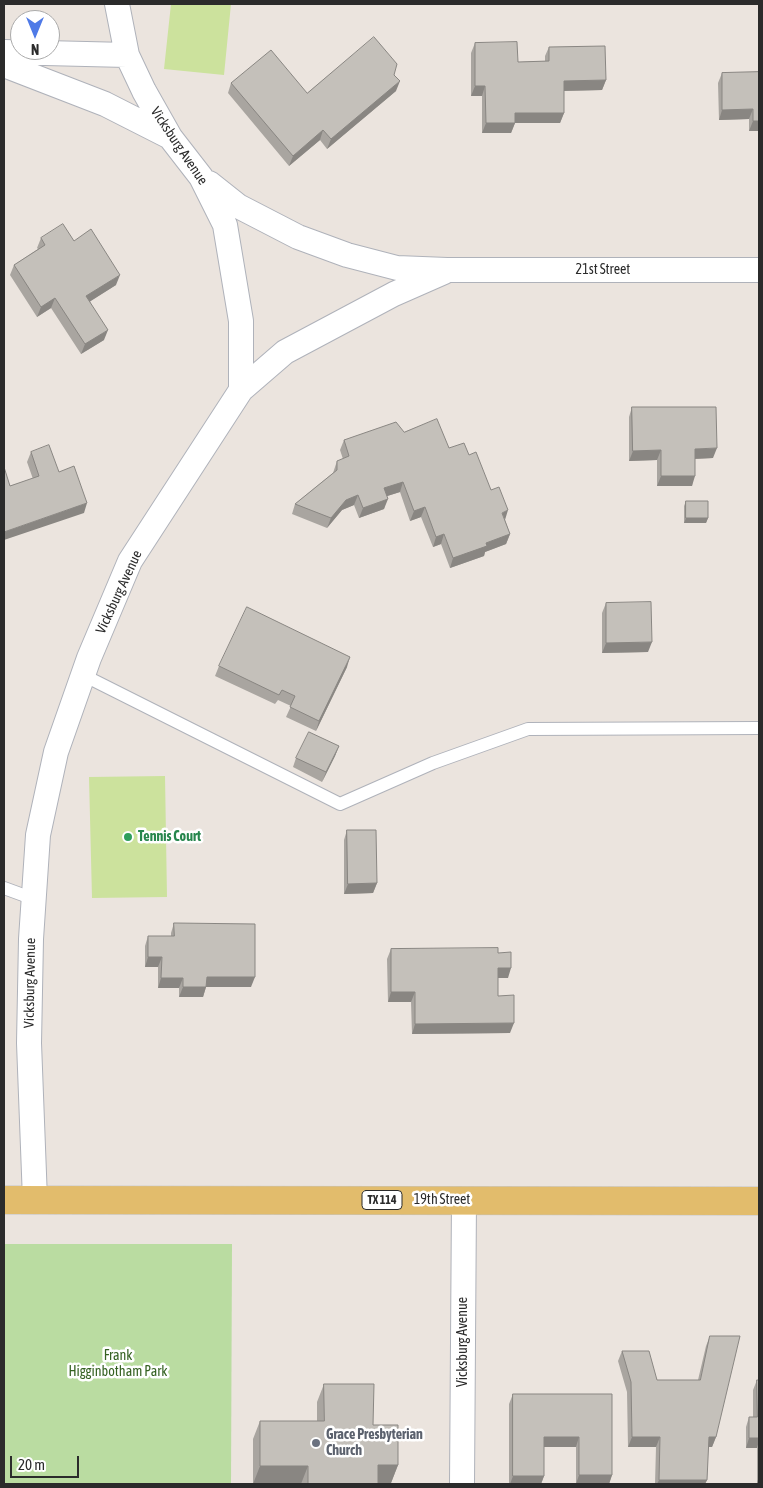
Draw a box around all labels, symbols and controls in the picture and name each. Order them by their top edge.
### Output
north arrow [10,10,60,60]
text: N [31,41,39,57]
street label: Vicksburg Avenue [147,104,211,188]
street label: 21st Street [576,262,630,278]
street label: Vicksburg Avenue [92,548,146,636]
place label: Tennis Court [138,829,201,845]
marker: Tennis Court [122,831,134,843]
street label: Vicksburg Avenue [21,938,39,1028]
road number: TX 114 [362,1190,402,1210]
street label: 19th Street [414,1192,470,1208]
street label: Vicksburg Avenue [455,1297,471,1387]
park label: Frank Higginbotham Park [68,1348,168,1380]
place label: Grace Presbyterian Church [326,1427,423,1460]
marker: Grace Presbyterian Church [310,1437,322,1449]
scale bar [12,1446,81,1478]
text: 20 m [18,1456,45,1473]

